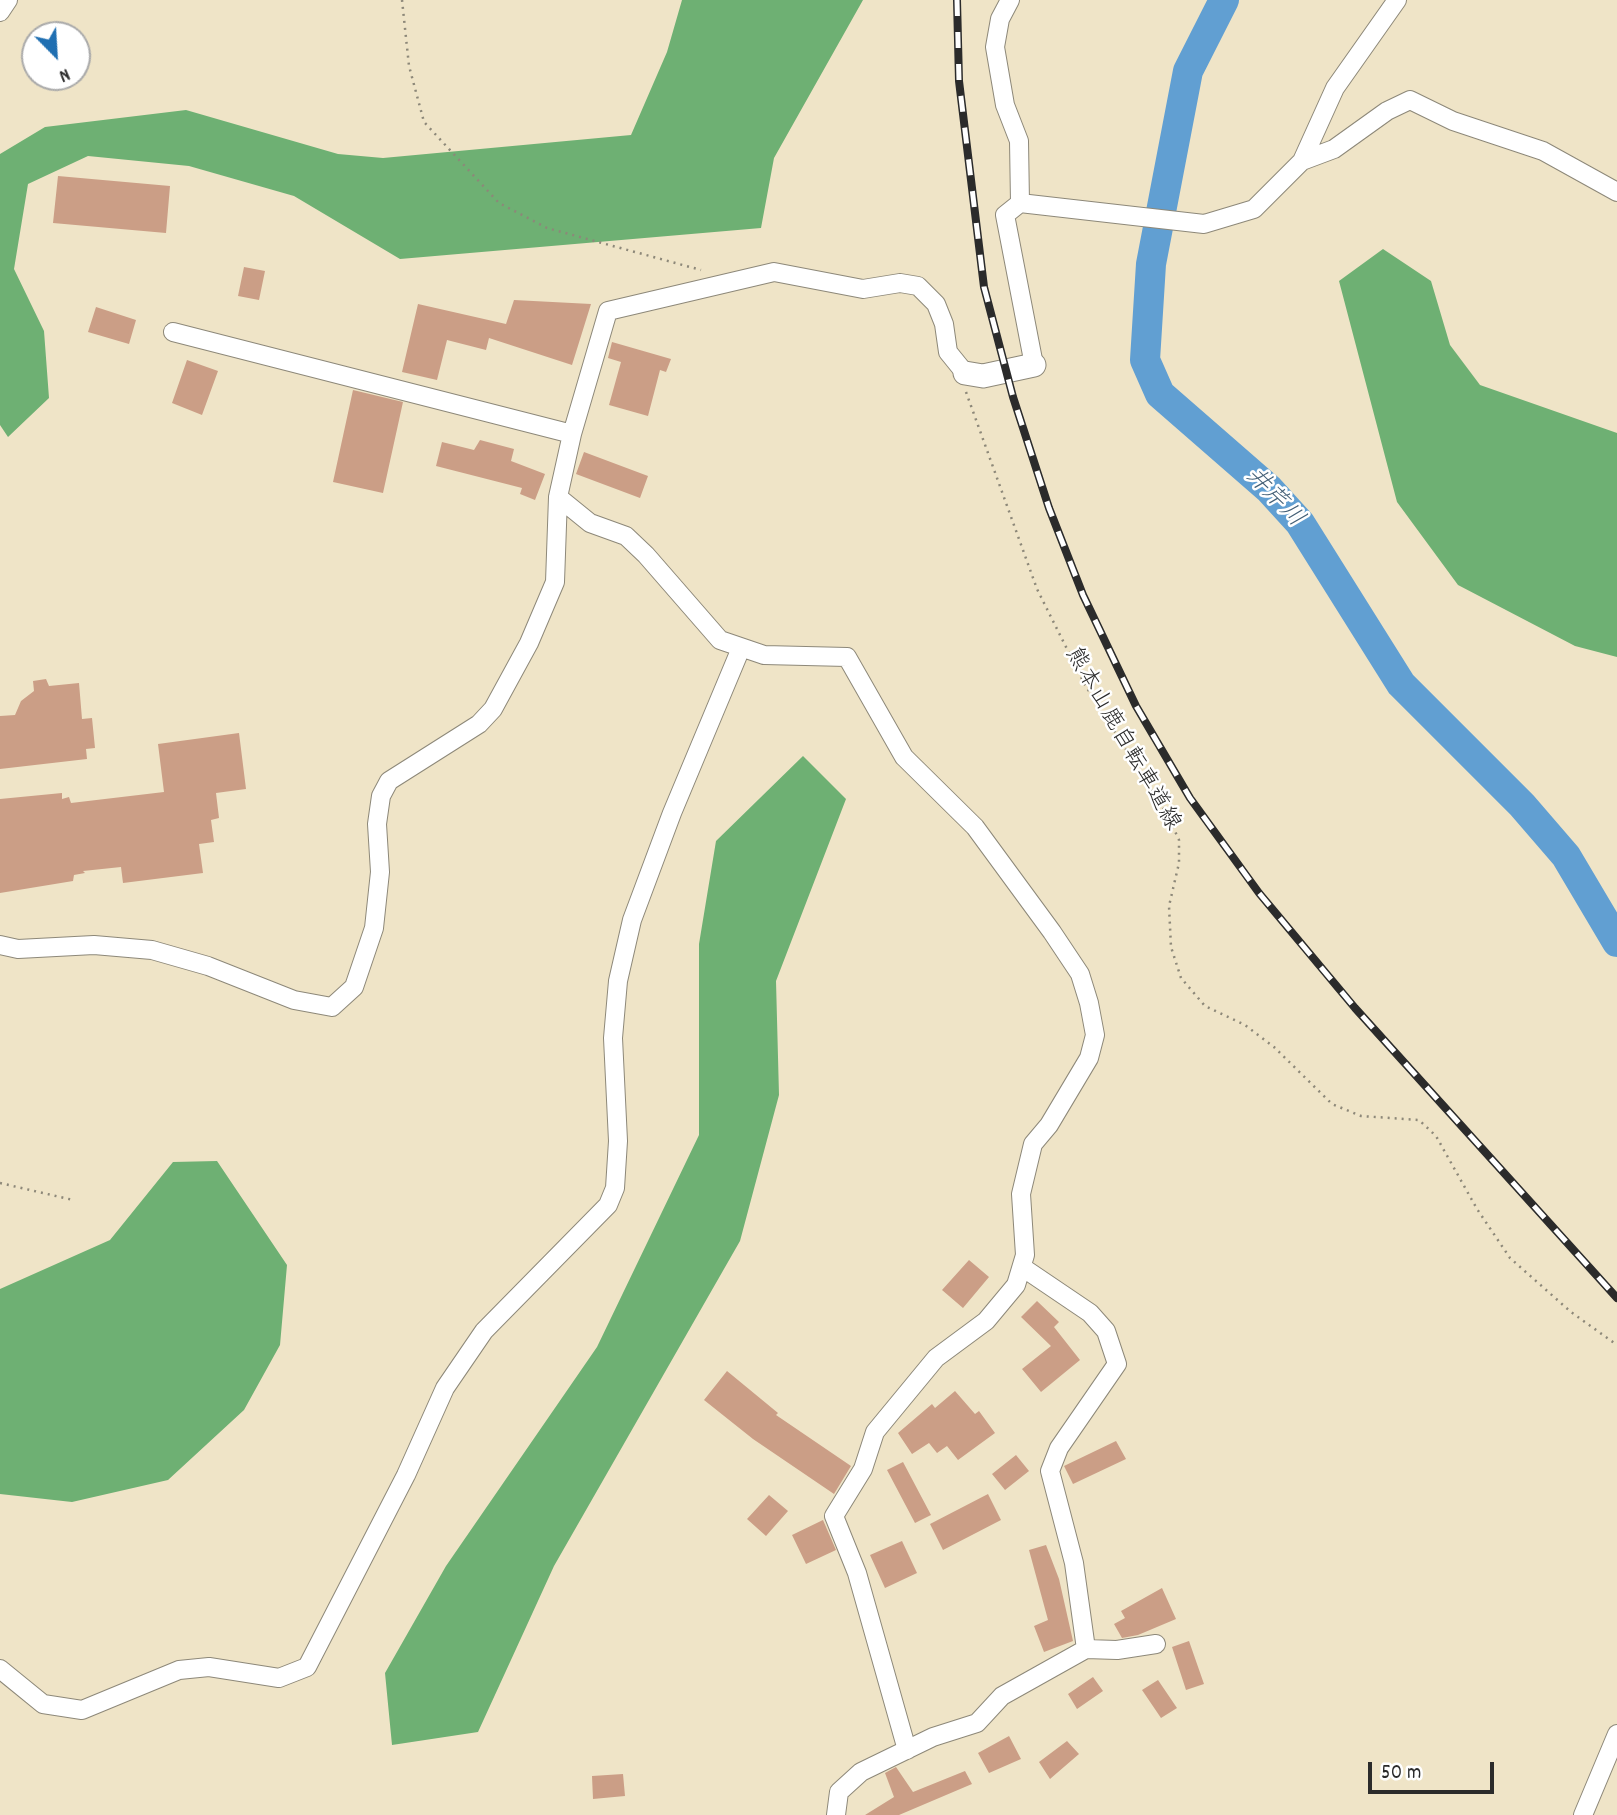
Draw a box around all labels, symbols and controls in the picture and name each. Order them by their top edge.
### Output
north arrow [21,21,91,91]
text: N [54,60,74,88]
water label: 井芹川 [1238,463,1308,535]
street label: 熊本山鹿自転車道線 [1057,643,1185,837]
scale bar [1372,1748,1498,1792]
text: 50 m [1381,1759,1421,1789]

